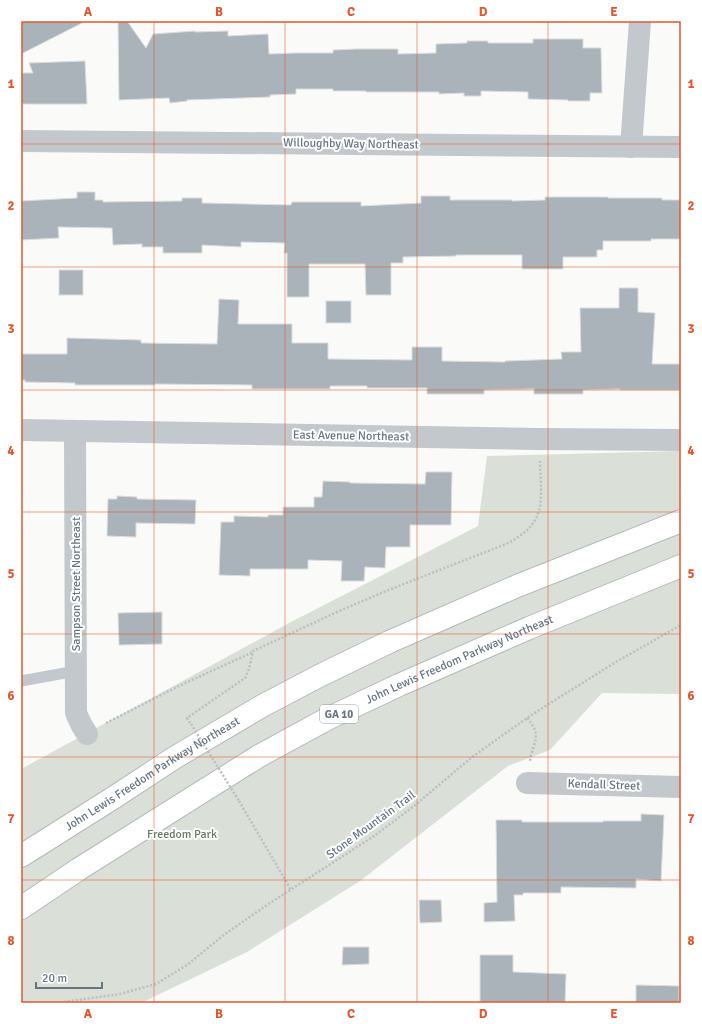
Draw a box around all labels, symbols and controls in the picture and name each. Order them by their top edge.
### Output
text: A [84,4,93,20]
text: B [215,4,223,20]
text: C [347,4,355,20]
text: D [479,4,488,20]
text: E [610,4,618,20]
text: 1 [7,76,15,92]
text: 1 [687,76,695,92]
street label: Willoughby Way Northeast [283,135,419,153]
text: 2 [7,198,15,214]
text: 2 [687,198,695,214]
text: 3 [7,321,15,337]
text: 3 [687,321,695,337]
street label: East Avenue Northeast [293,427,409,445]
text: 4 [7,443,15,459]
text: 4 [687,443,695,459]
street label: Sampson Street Northeast [69,517,84,651]
text: 5 [7,566,15,582]
text: 5 [687,566,695,582]
street label: John Lewis Freedom Parkway Northeast [363,611,555,707]
text: 6 [7,688,15,704]
text: 6 [687,688,695,704]
road number: GA 10 [320,705,358,723]
street label: John Lewis Freedom Parkway Northeast [63,714,243,834]
street label: Kendall Street [567,776,641,794]
street label: Stone Mountain Trail [324,787,419,862]
text: 7 [7,811,15,827]
text: 7 [687,811,695,827]
park label: Freedom Park [147,827,217,841]
text: 8 [7,933,15,949]
text: 8 [687,933,695,949]
scale bar [36,964,102,990]
text: 20 m [42,971,67,986]
text: A [84,1006,93,1022]
text: B [215,1006,223,1022]
text: C [347,1006,355,1022]
text: D [479,1006,488,1022]
text: E [610,1006,618,1022]

